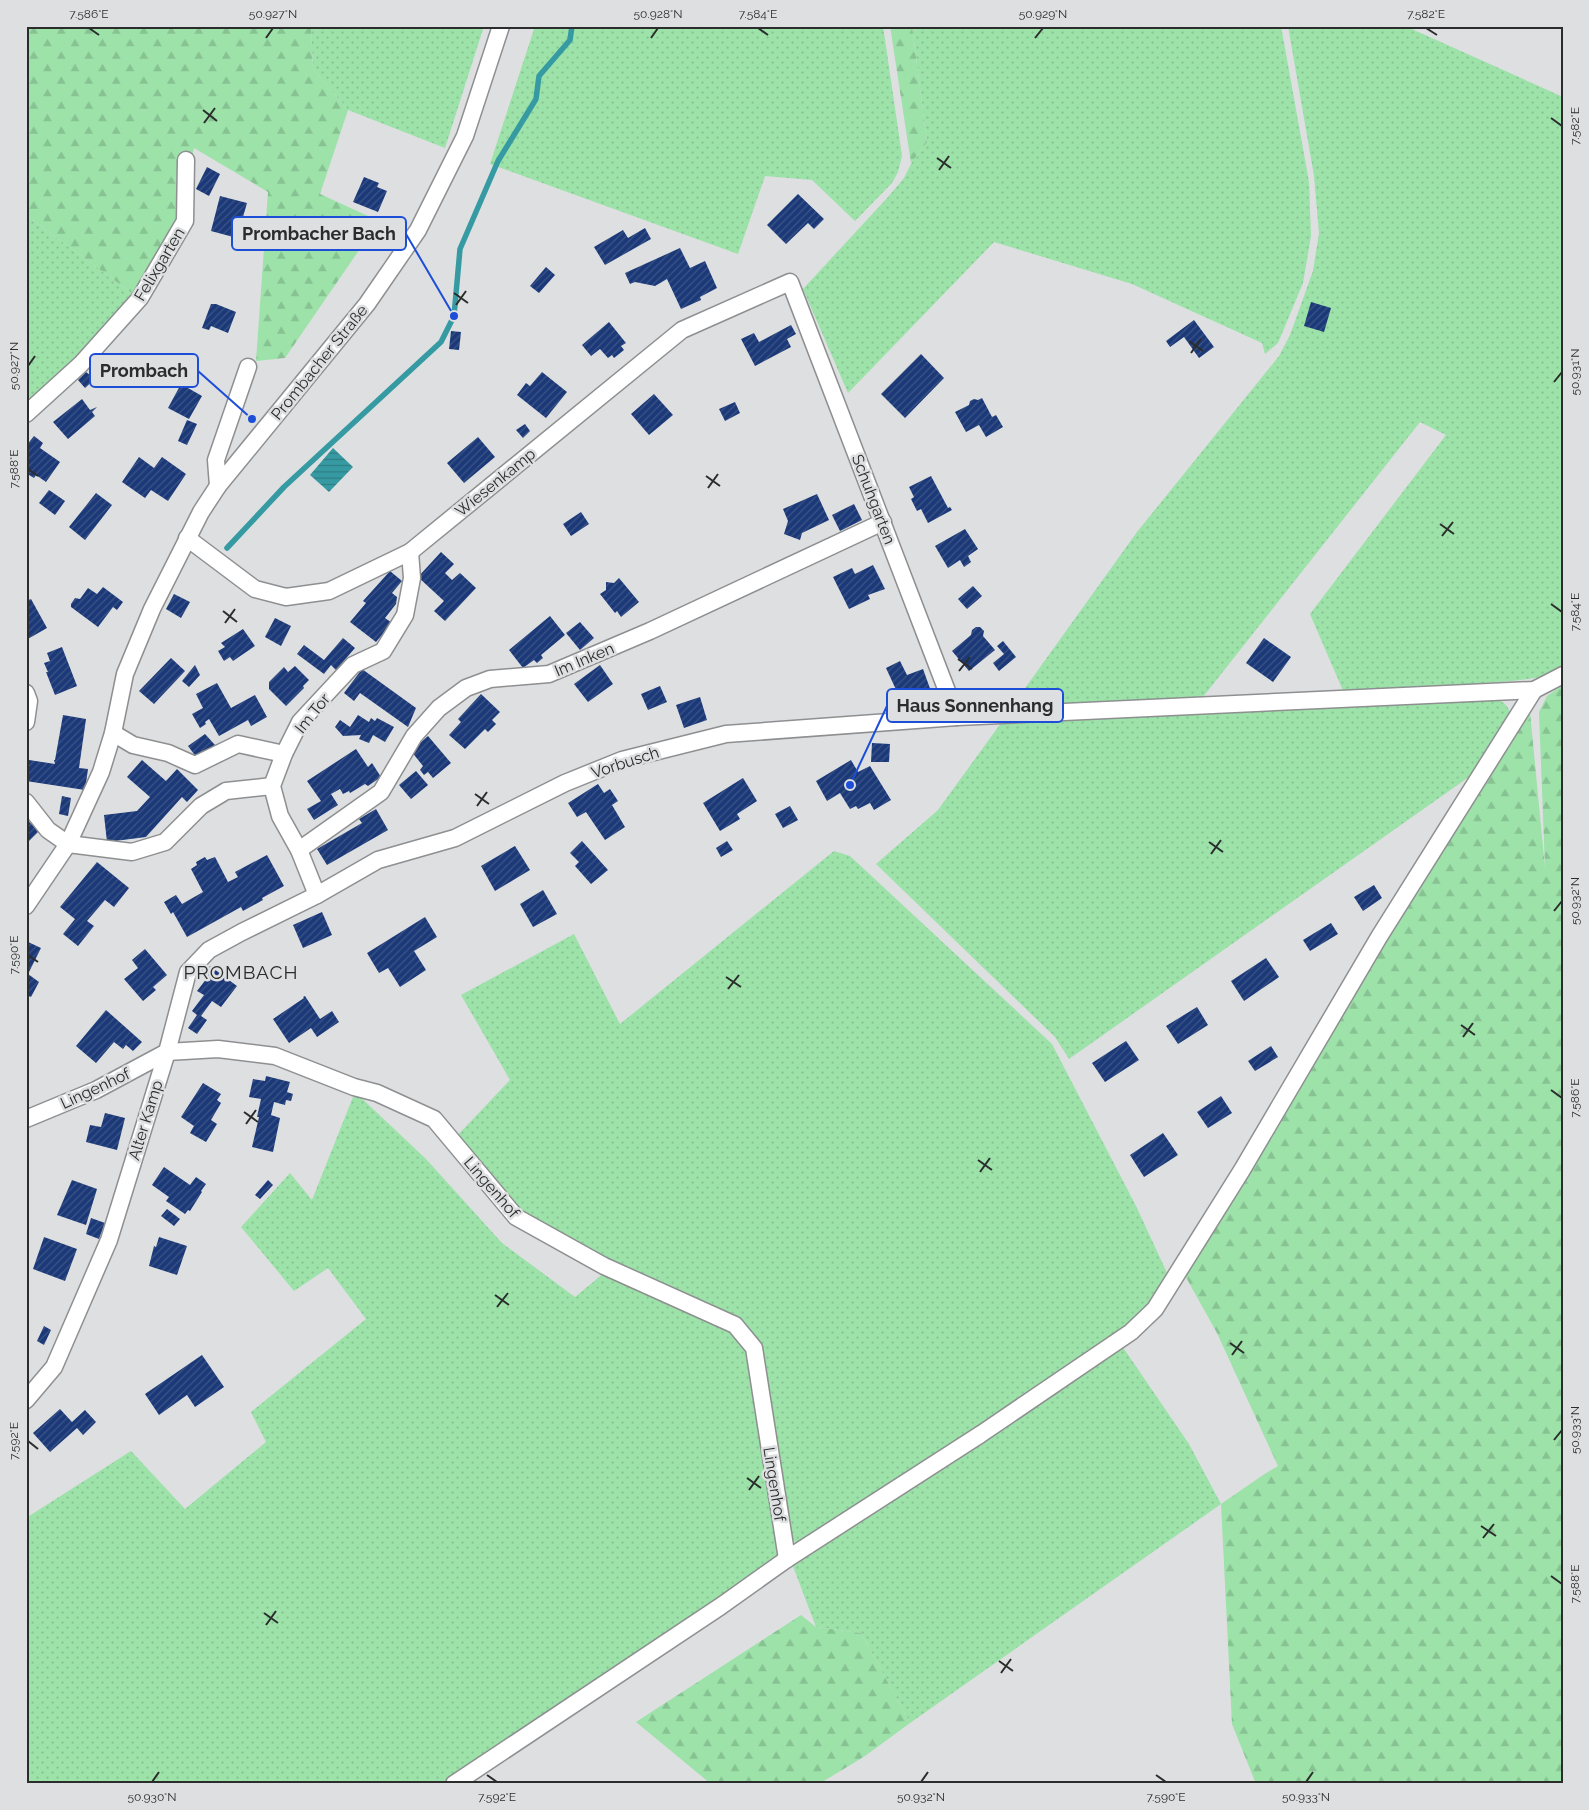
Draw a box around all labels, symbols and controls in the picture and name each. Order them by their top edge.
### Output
text: 7.586°E [69,7,109,21]
text: 50.927°N [249,7,297,21]
text: 50.928°N [633,7,683,21]
text: 7.584°E [739,7,777,21]
text: 50.929°N [1019,7,1067,21]
text: 7.582°E [1407,7,1445,21]
text: 7.582°E [1568,107,1582,145]
callout: Prombacher Bach [232,217,406,250]
text: Prombacher Bach [242,223,396,244]
street label: Felixgarten [130,224,189,304]
street label: Prombacher Straße [267,301,372,424]
text: 50.927°N [7,342,21,390]
text: 50.931°N [1568,349,1582,395]
callout: Prombach [90,354,198,387]
text: Prombach [100,360,188,381]
street label: Wiesenkamp [451,444,539,521]
text: 7.588°E [7,449,21,489]
street label: Schuhgarten [848,452,899,547]
text: 7.584°E [1568,593,1582,631]
street label: Im Inken [552,638,617,680]
street label: Im Tor [291,689,334,737]
callout: Haus Sonnenhang [887,689,1063,722]
text: Haus Sonnenhang [897,695,1053,716]
street label: Vorbusch [589,743,661,782]
text: 50.932°N [1568,877,1582,925]
text: 7.590°E [7,935,21,975]
district label: PROMBACH [184,961,298,983]
street label: Lingenhof [57,1064,134,1113]
street label: Alter Kamp [124,1078,167,1162]
text: 7.586°E [1568,1078,1582,1118]
street label: Lingenhof [460,1153,524,1222]
text: 50.933°N [1568,1406,1582,1454]
text: 7.592°E [7,1422,21,1460]
street label: Lingenhof [759,1446,790,1523]
text: 7.588°E [1568,1564,1582,1604]
text: 50.930°N [127,1790,177,1804]
text: 7.592°E [478,1790,516,1804]
text: 50.932°N [897,1790,945,1804]
text: 7.590°E [1146,1790,1186,1804]
text: 50.933°N [1282,1790,1330,1804]

